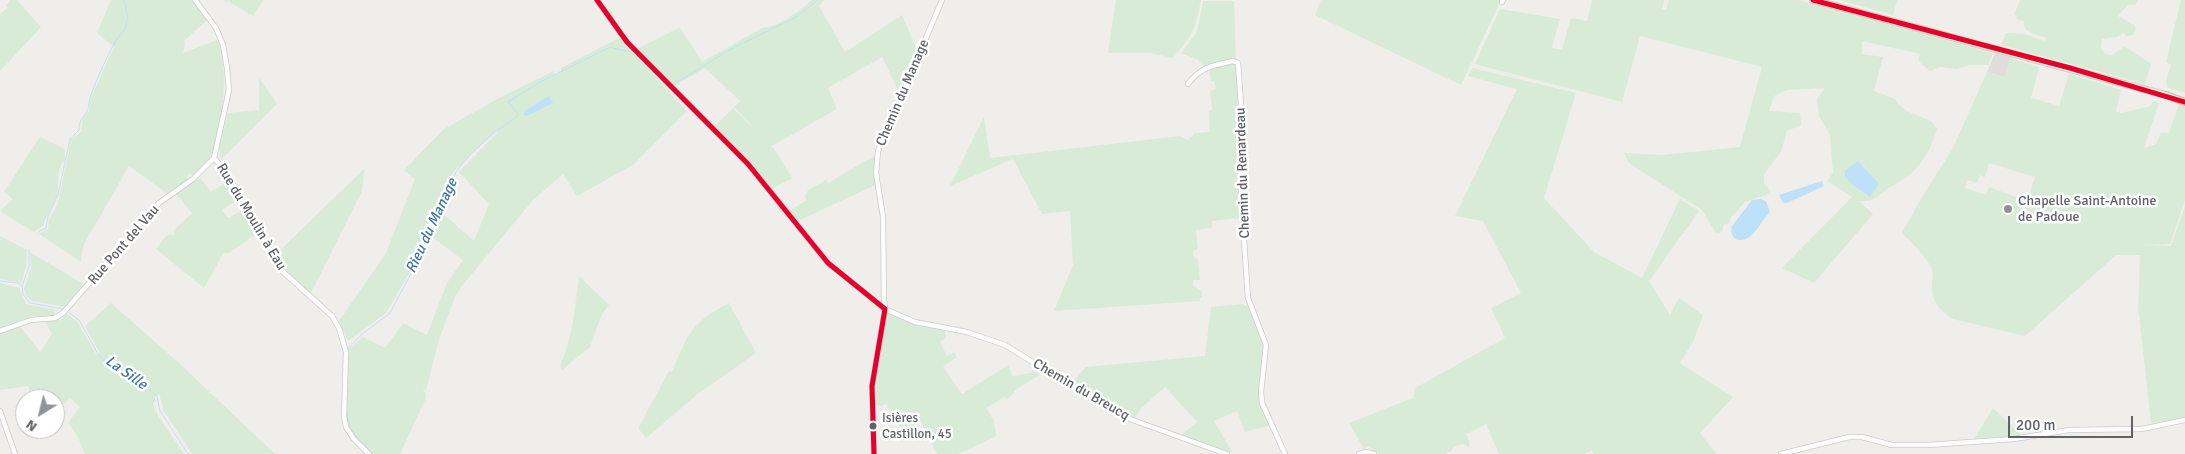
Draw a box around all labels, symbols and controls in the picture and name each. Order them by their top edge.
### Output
street label: Chemin du Manage [873,37,933,149]
street label: Chemin du Renardeau [1232,107,1254,239]
street label: Rue du Moulin à Eau [213,161,289,273]
water label: Rieu du Manage [402,176,462,276]
place label: Chapelle Saint-Antoine de Padoue [2018,193,2156,226]
street label: Rue Pont del Vau [85,202,163,288]
marker: Chapelle Saint-Antoine de Padoue [2002,203,2014,215]
water label: La Sille [102,352,150,394]
street label: Chemin du Breucq [1030,356,1132,424]
north arrow [15,389,65,439]
scale bar [2010,406,2135,438]
place label: Isières Castillon, 45 [882,411,952,442]
text: N [23,416,40,435]
text: 200 m [2016,416,2056,434]
marker: Isières Castillon, 45 [868,421,878,431]

